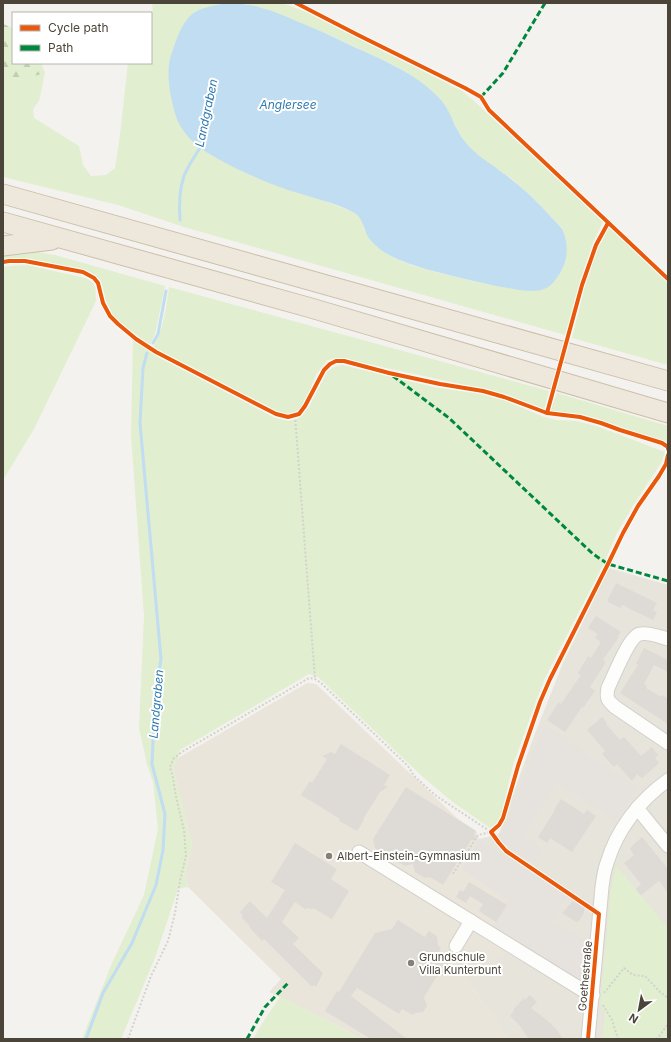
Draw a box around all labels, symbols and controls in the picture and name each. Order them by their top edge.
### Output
legend [12,12,152,64]
text: Cycle path [48,20,109,35]
text: Path [48,40,73,55]
water label: Landgraben [191,78,221,148]
water label: Anglersee [258,97,317,112]
water label: Landgraben [146,669,166,739]
place label: Albert-Einstein-Gymnasium [337,849,480,863]
marker: Albert-Einstein-Gymnasium [324,851,334,861]
street label: Goethestraße [575,940,595,1012]
place label: Grundschule Villa Kunterbunt [419,950,502,977]
marker: Grundschule Villa Kunterbunt [406,958,416,968]
north arrow [619,990,659,1030]
text: N [626,1010,641,1027]

